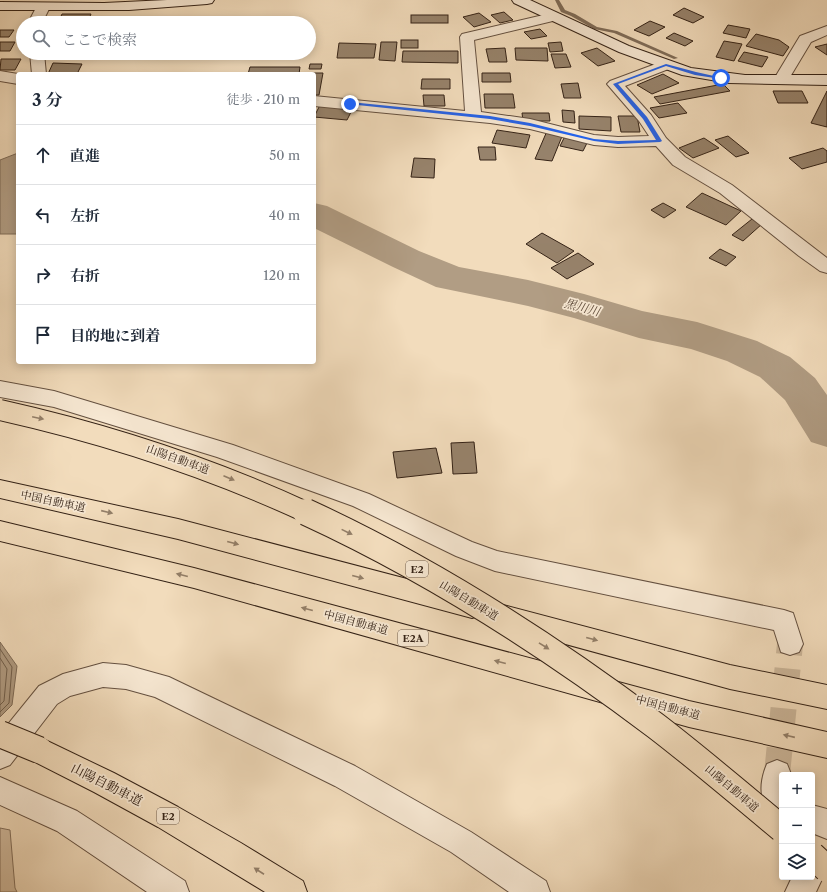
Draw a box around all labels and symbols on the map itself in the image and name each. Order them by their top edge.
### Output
route start [712,69,730,87]
route end [341,95,359,113]
water label: 黒川川 [563,295,603,319]
one-way arrow [32,415,44,421]
street label: 山陽自動車道 [145,441,211,477]
one-way arrow [223,475,234,481]
street label: 中国自動車道 [19,487,87,515]
one-way arrow [100,510,113,516]
one-way arrow [341,529,353,535]
one-way arrow [227,540,239,546]
road number: E2 [406,561,428,577]
one-way arrow [176,572,188,578]
one-way arrow [352,574,365,580]
street label: 山陽自動車道 [437,577,501,623]
one-way arrow [301,606,313,612]
street label: 中国自動車道 [322,607,390,637]
road number: E2A [398,630,428,646]
one-way arrow [586,637,598,643]
one-way arrow [538,643,550,650]
one-way arrow [494,659,506,665]
street label: 中国自動車道 [634,692,702,722]
one-way arrow [783,733,795,739]
street label: 山陽自動車道 [69,759,145,809]
street label: 山陽自動車道 [702,761,762,815]
road number: E2 [157,808,179,824]
one-way arrow [253,867,265,874]

